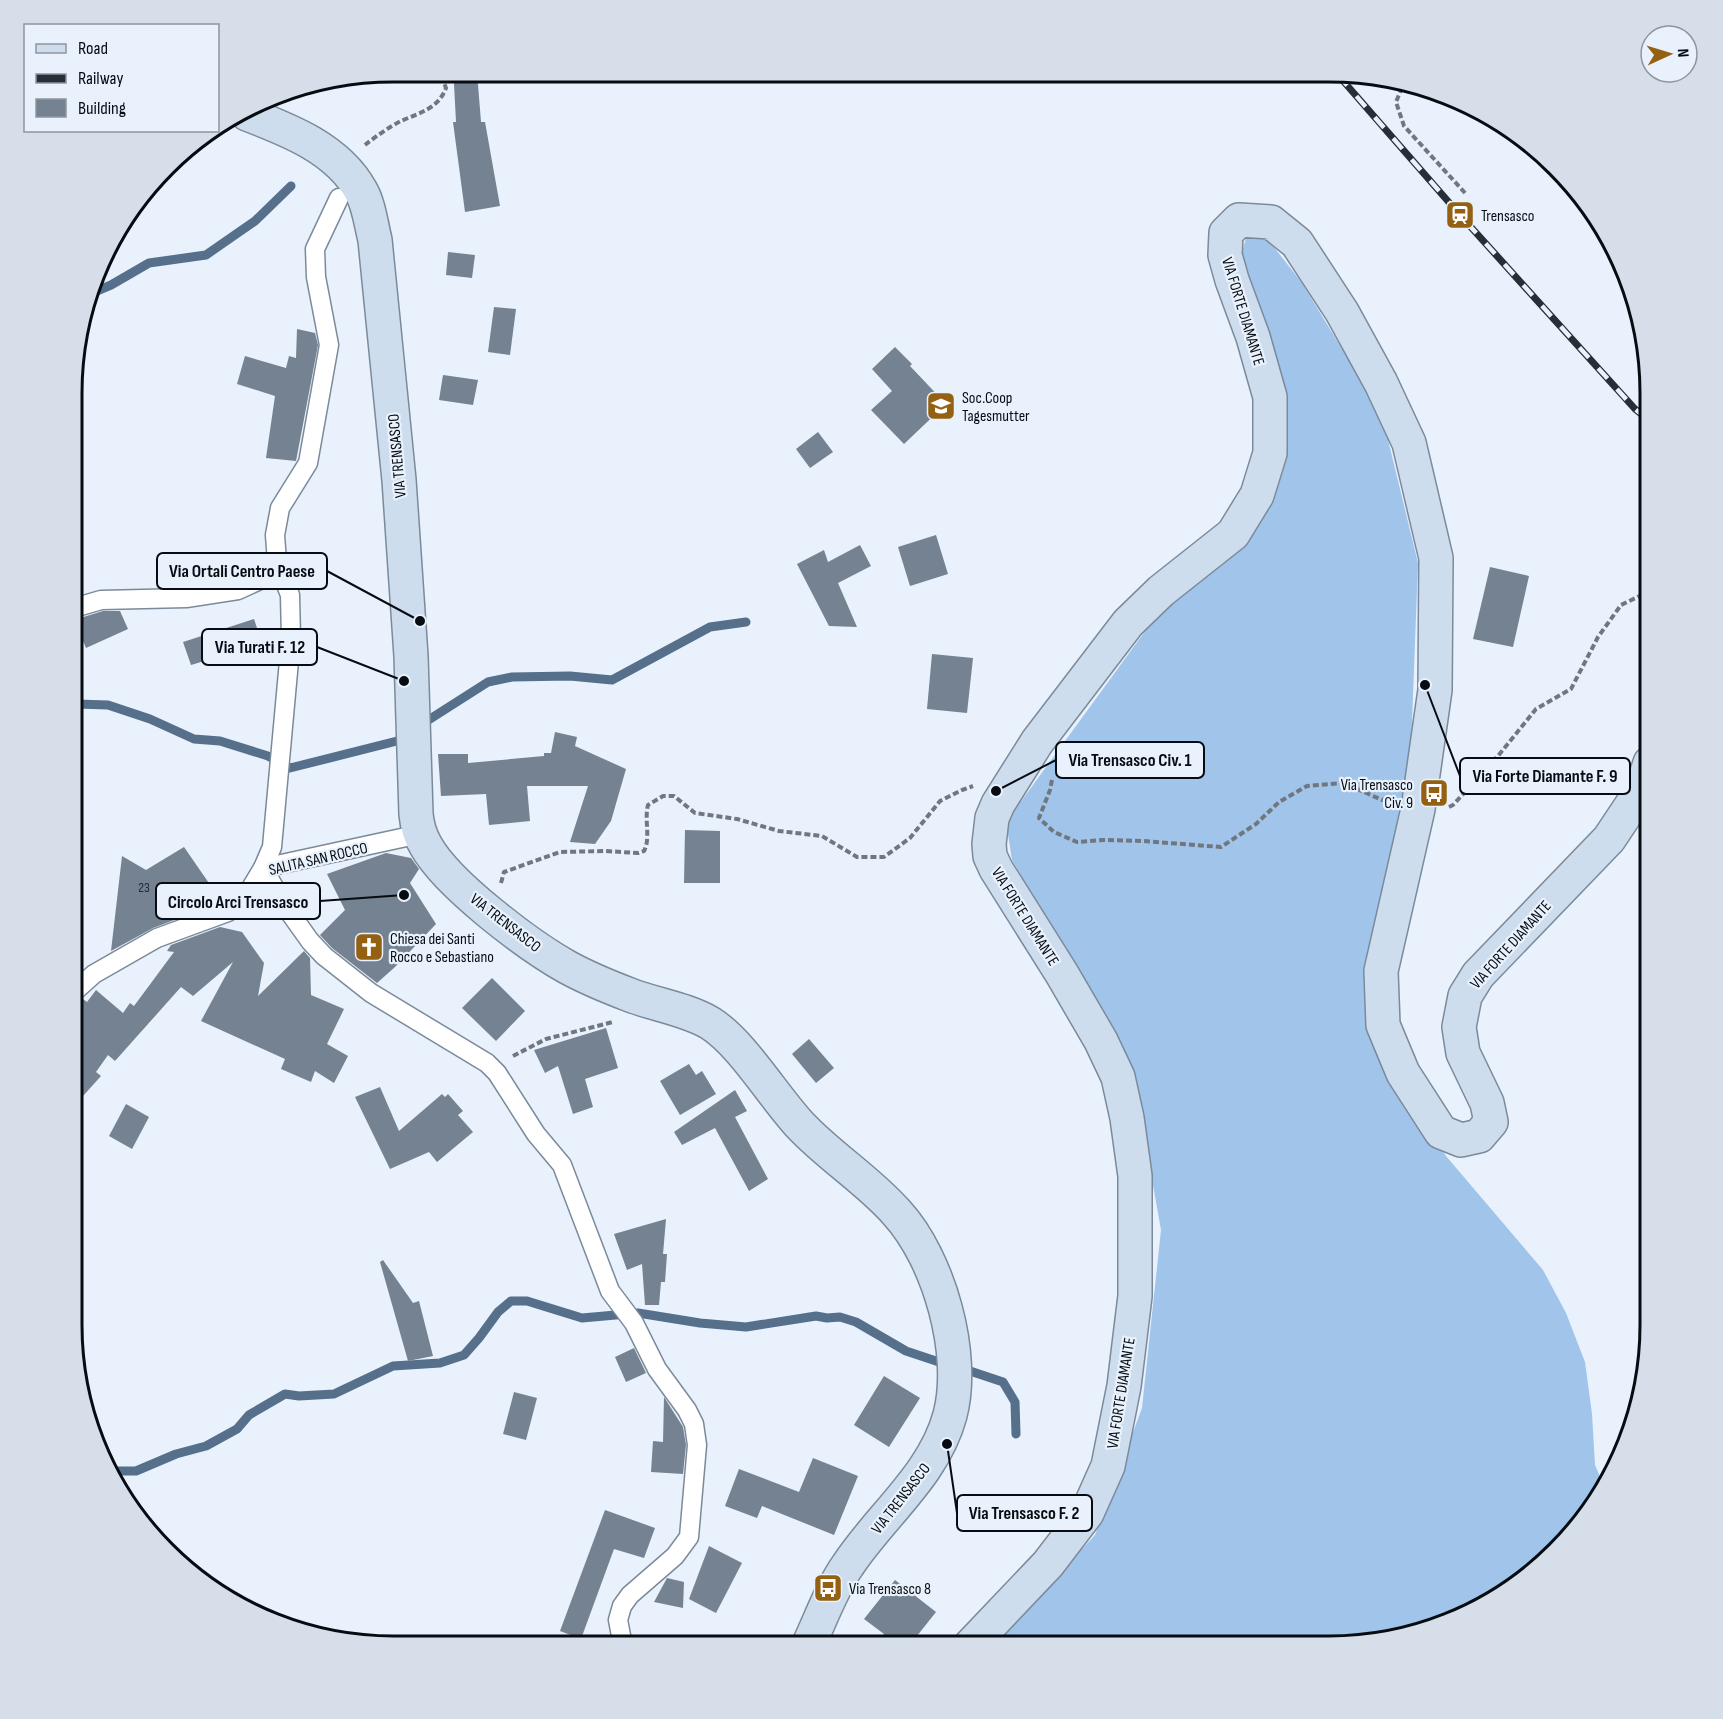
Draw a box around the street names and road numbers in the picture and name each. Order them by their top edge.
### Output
street label: VIA FORTE DIAMANTE [1217,255,1268,368]
street label: VIA TRENSASCO [384,413,411,499]
street label: SALITA SAN ROCCO [267,839,370,880]
street label: VIA FORTE DIAMANTE [987,864,1063,969]
street label: VIA TRENSASCO [466,890,544,957]
street label: VIA FORTE DIAMANTE [1467,897,1556,993]
street label: VIA FORTE DIAMANTE [1103,1336,1140,1450]
street label: VIA TRENSASCO [868,1460,935,1538]

